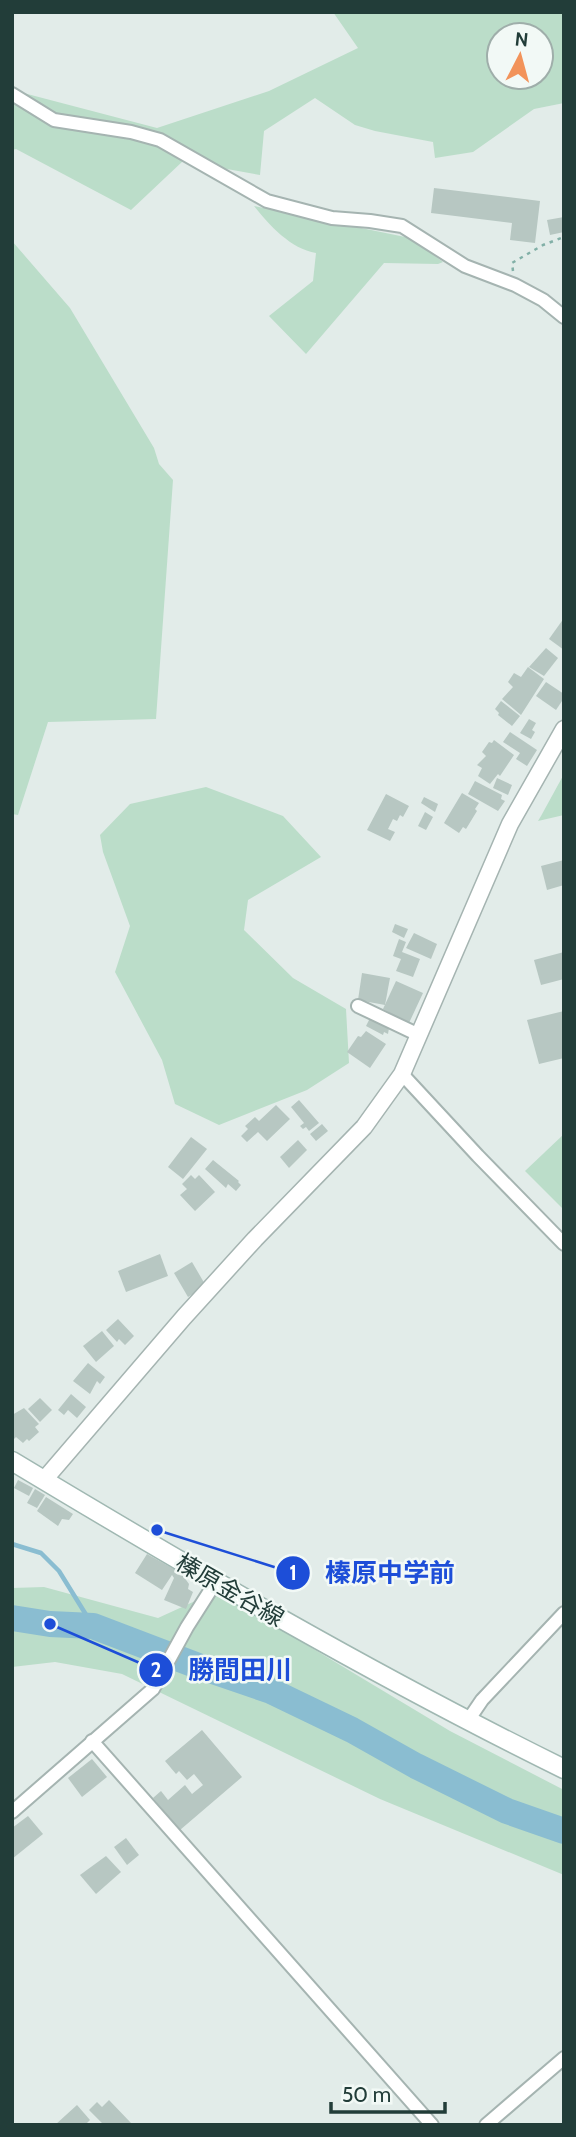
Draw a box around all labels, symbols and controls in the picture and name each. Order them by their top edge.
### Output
north arrow [485,21,555,91]
text: N [514,27,530,52]
street label: 榛原金谷線 [171,1547,289,1633]
callout: 榛原中学前 [276,1550,469,1597]
text: 榛原中学前 [325,1557,455,1589]
text: 1 [289,1560,297,1585]
callout: 勝間田川 [139,1646,306,1693]
text: 勝間田川 [188,1654,292,1686]
text: 2 [150,1657,162,1682]
scale bar [331,2070,445,2114]
text: 50 m [342,2082,391,2107]

